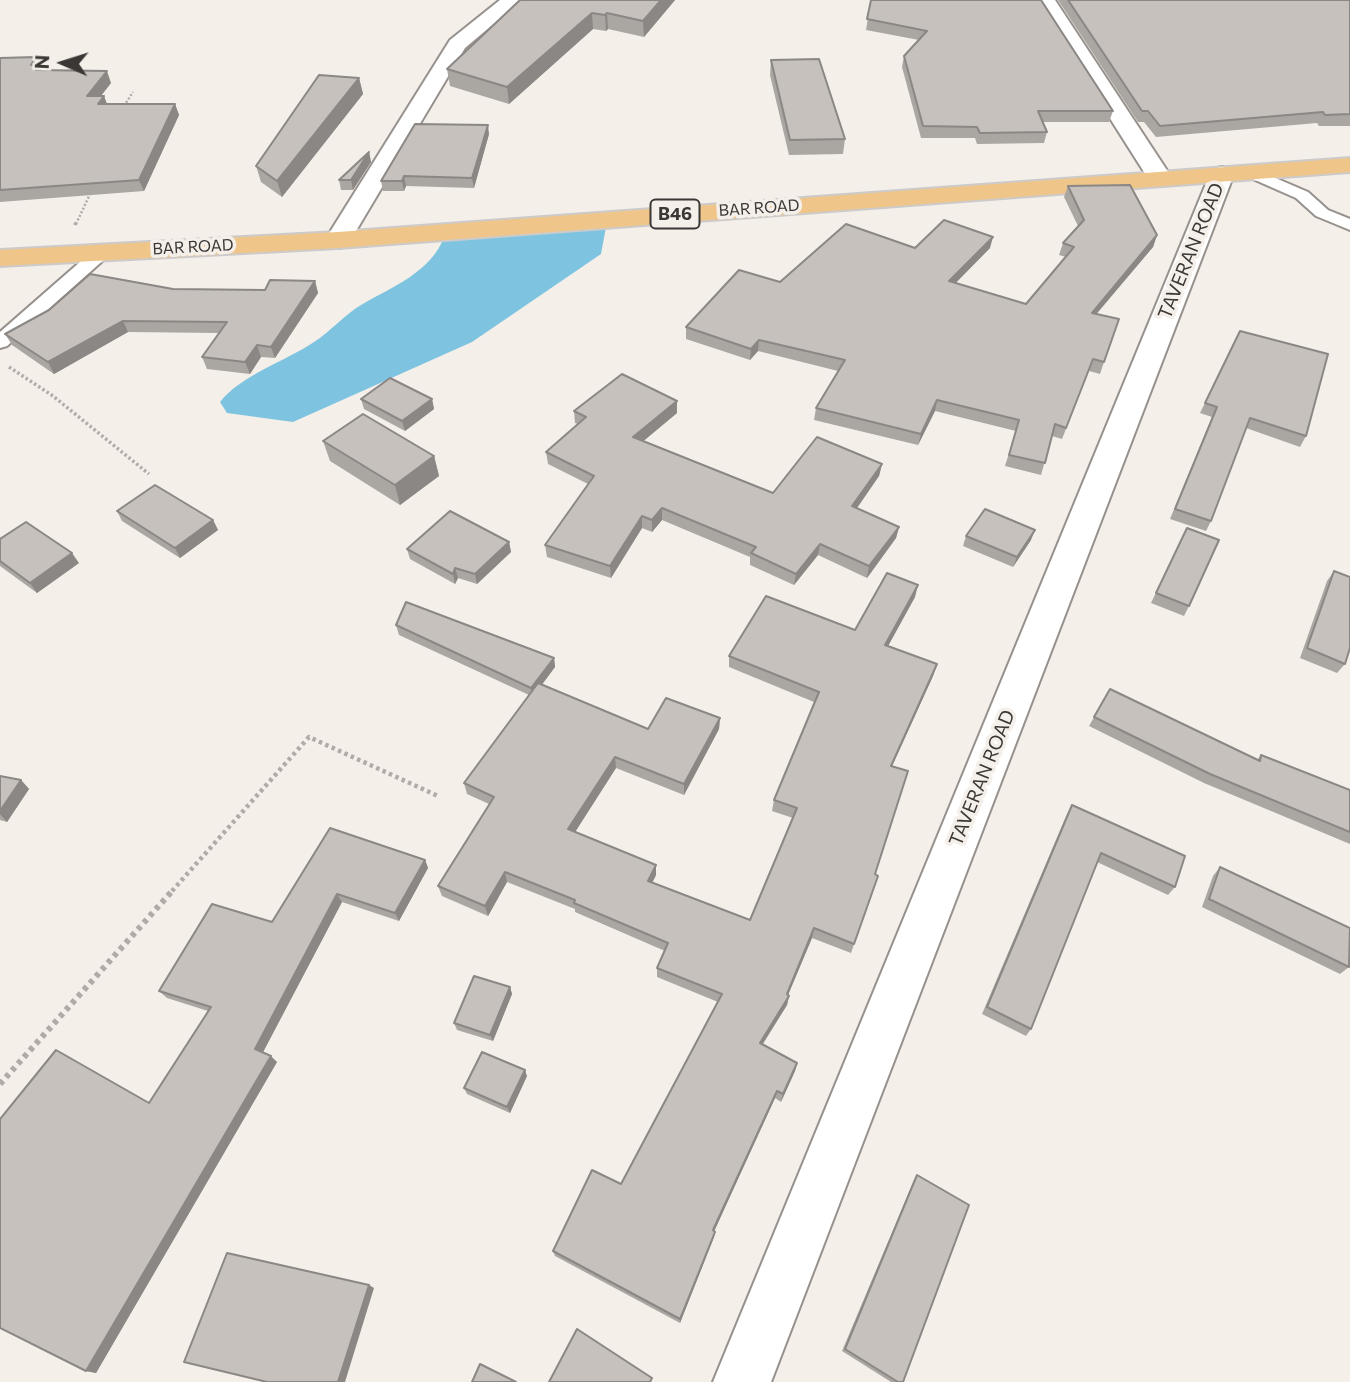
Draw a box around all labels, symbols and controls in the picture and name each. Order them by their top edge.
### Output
north arrow [28,28,98,98]
text: N [30,54,53,70]
street label: TAVERAN ROAD [1153,180,1229,322]
street label: BAR ROAD [718,196,800,220]
road number: B46 [650,200,700,229]
street label: BAR ROAD [152,235,234,259]
street label: TAVERAN ROAD [944,707,1020,849]

